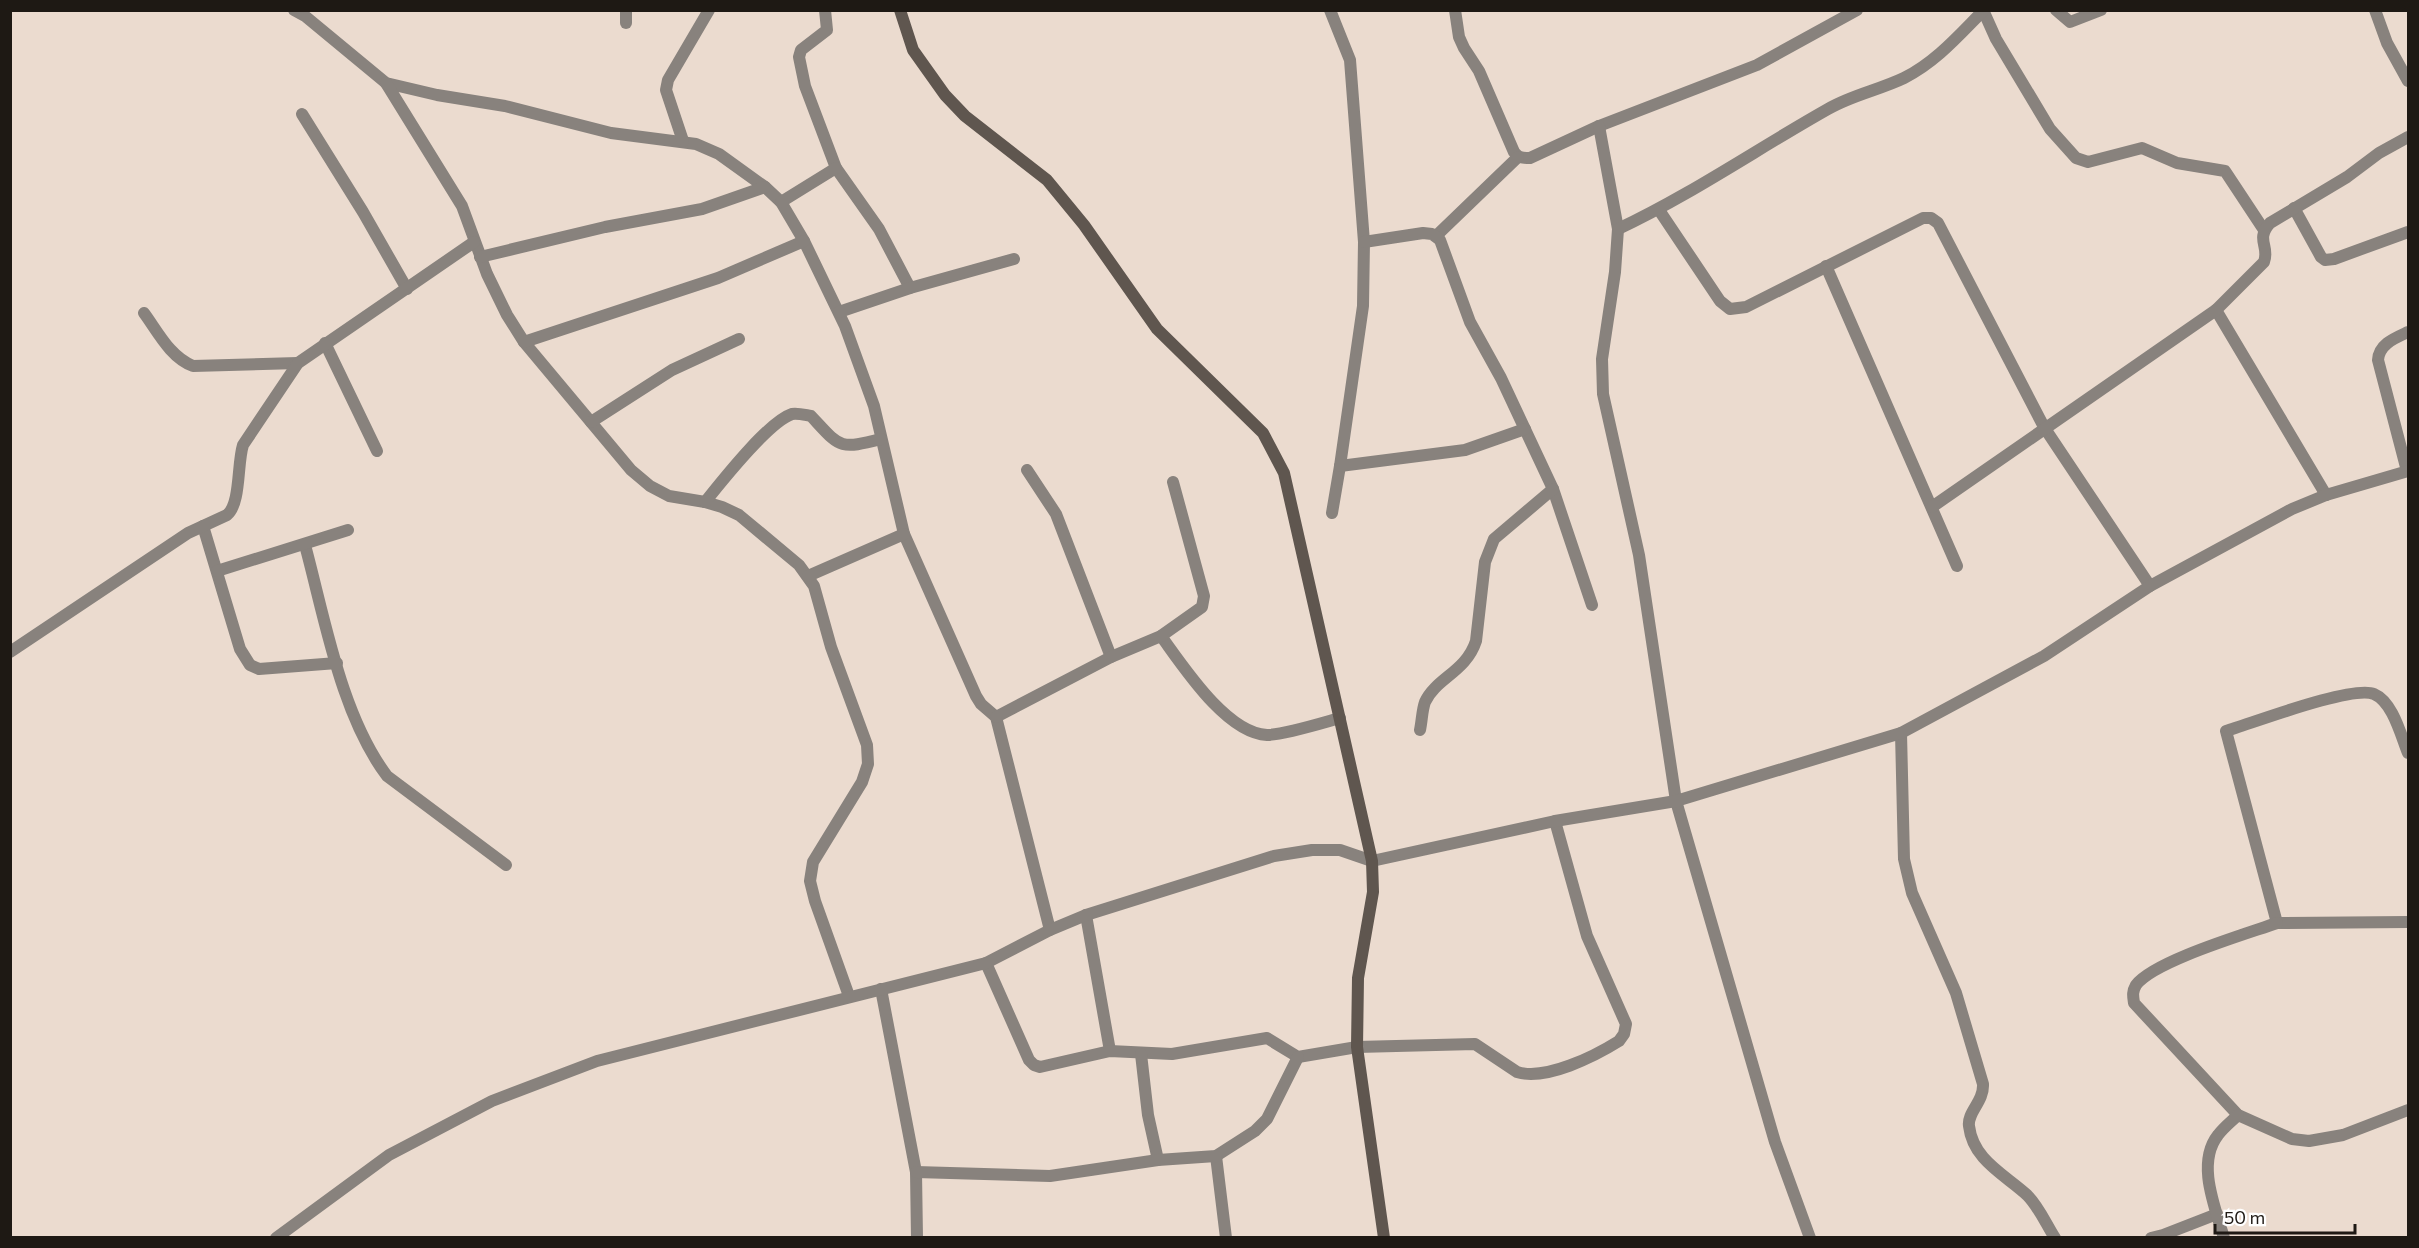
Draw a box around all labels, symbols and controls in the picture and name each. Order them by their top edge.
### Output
scale bar [2215,1197,2354,1235]
text: 50 m [2224,1206,2265,1228]

